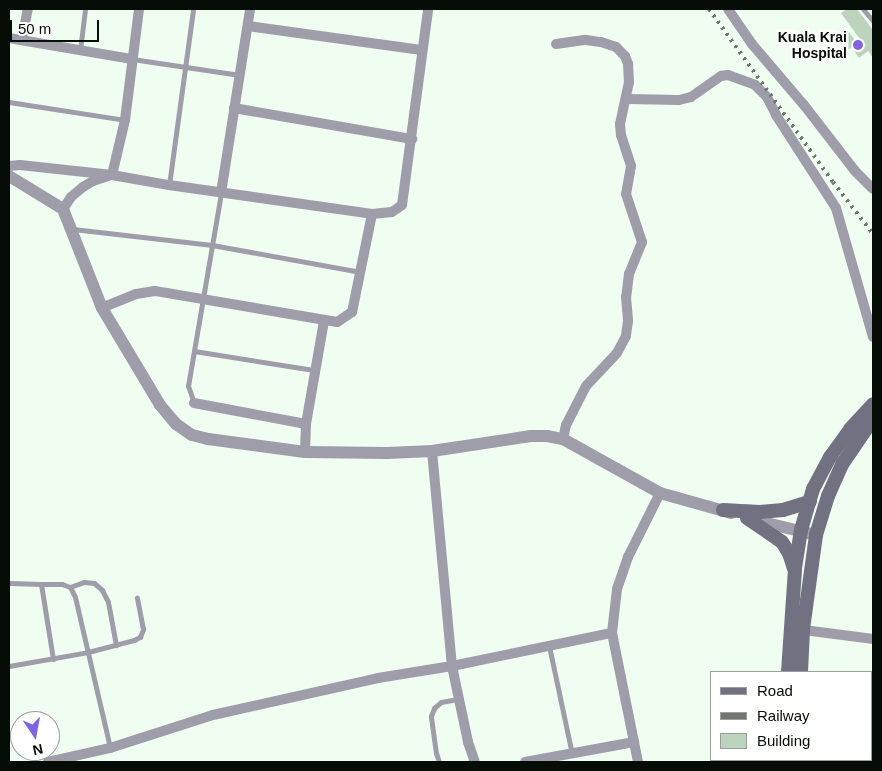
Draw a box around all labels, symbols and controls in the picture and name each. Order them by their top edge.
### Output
scale bar [12,10,101,42]
text: 50 m [18,20,51,37]
place label: Kuala Krai Hospital [778,29,847,62]
marker: Kuala Krai Hospital [851,38,865,52]
legend [710,671,872,761]
text: Road [757,682,793,699]
text: Railway [757,707,810,724]
north arrow [10,711,60,761]
text: Building [757,732,810,749]
text: N [31,741,45,759]

